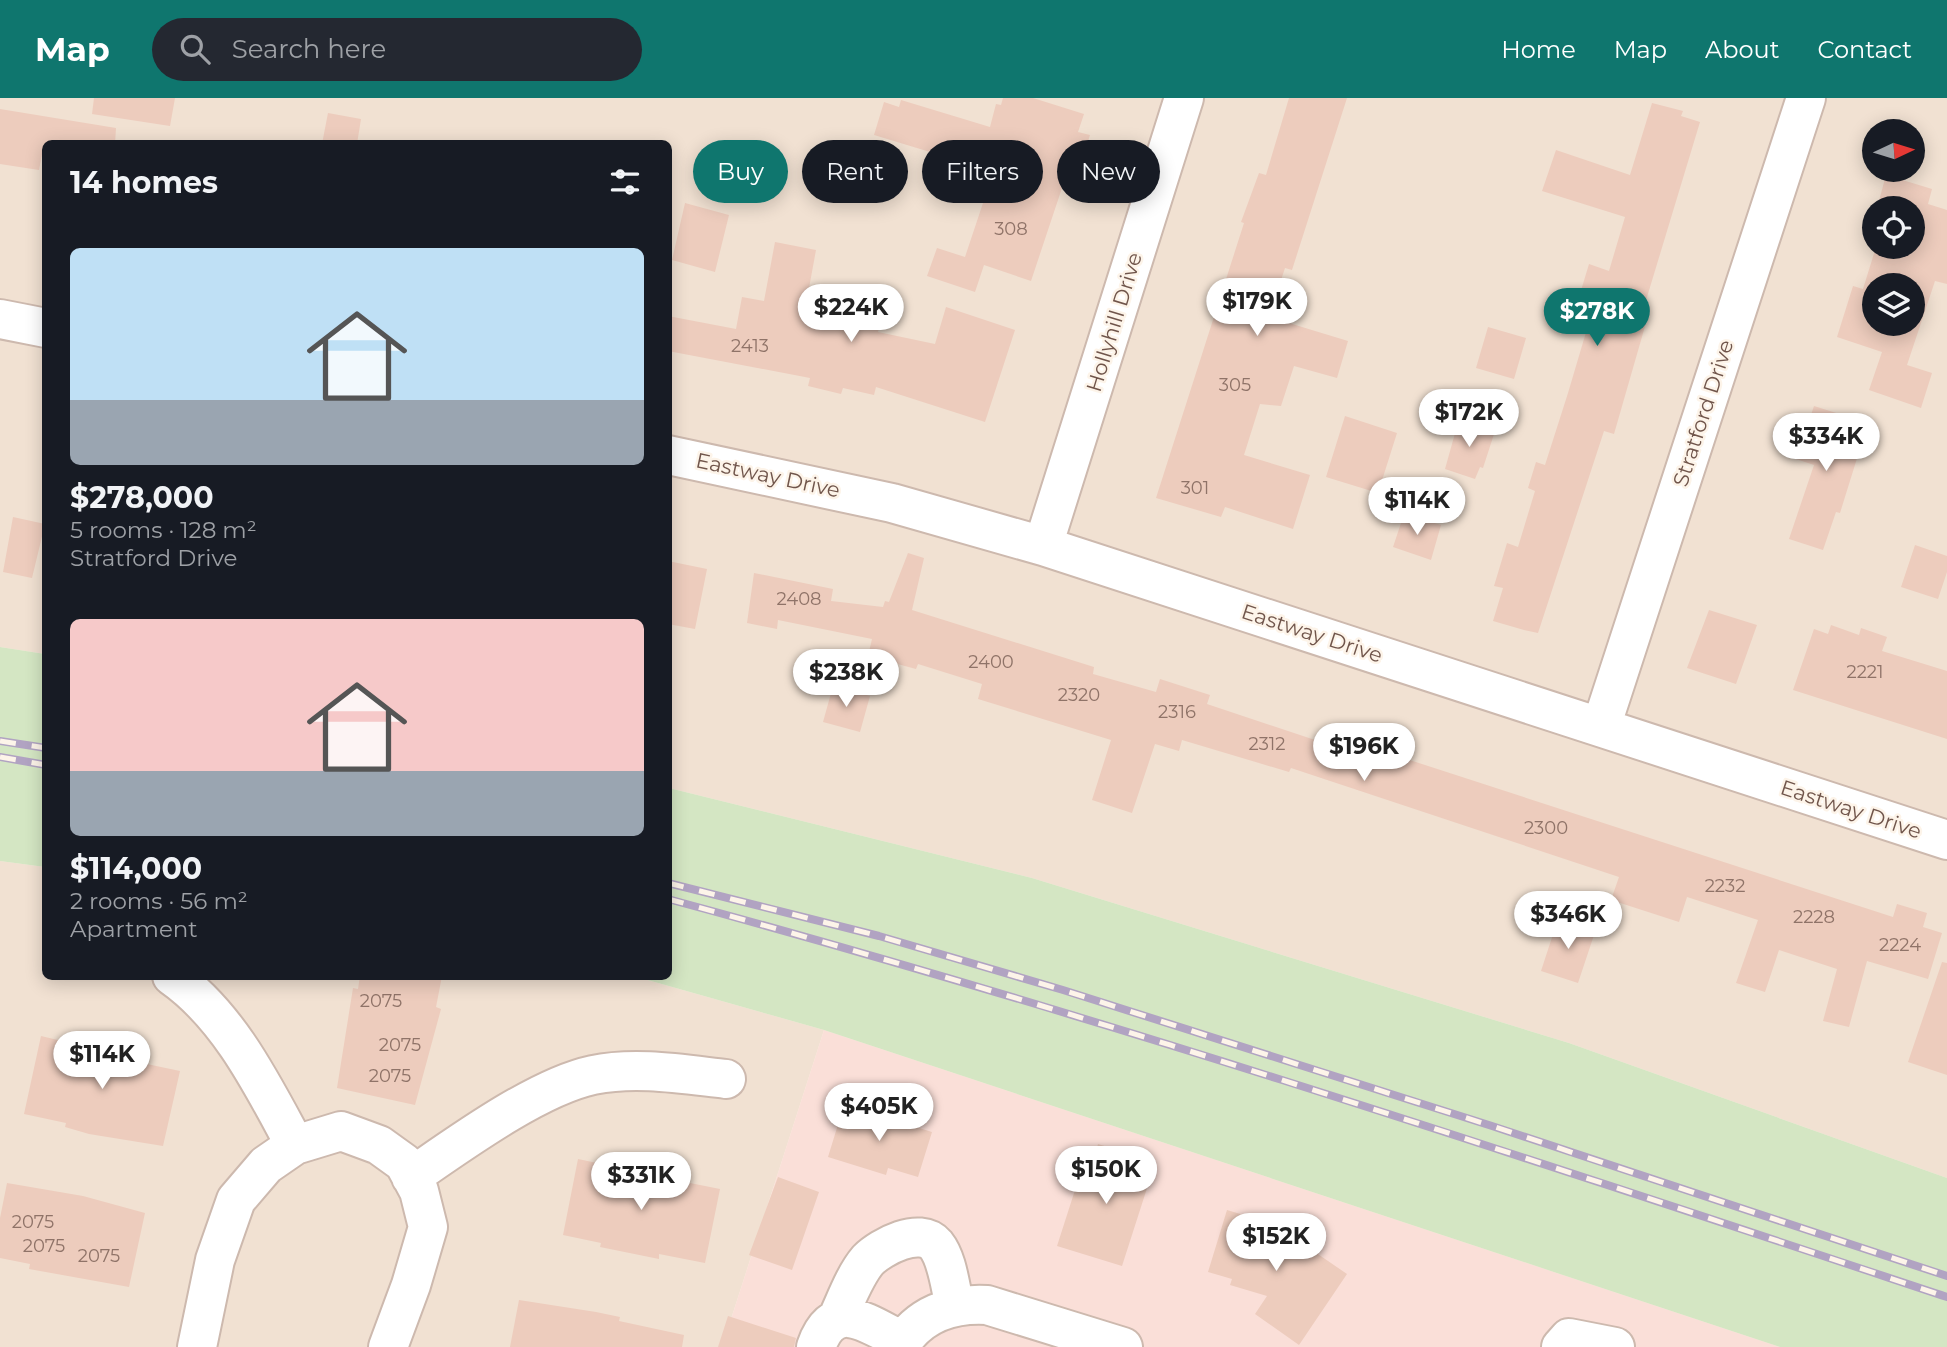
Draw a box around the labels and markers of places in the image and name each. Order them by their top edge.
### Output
pin: $179K [1208,278,1306,338]
pin: $224K [802,285,900,344]
pin: $278K [1548,288,1646,348]
pin: $172K [1420,390,1518,449]
pin: $334K [1777,414,1875,473]
pin: $114K [1368,478,1466,537]
pin: $238K [797,650,895,709]
pin: $196K [1315,724,1413,783]
pin: $346K [1519,892,1617,951]
pin: $114K [53,1032,151,1091]
pin: $405K [830,1084,928,1143]
pin: $150K [1057,1146,1155,1206]
pin: $331K [592,1152,690,1212]
pin: $152K [1227,1214,1325,1273]

